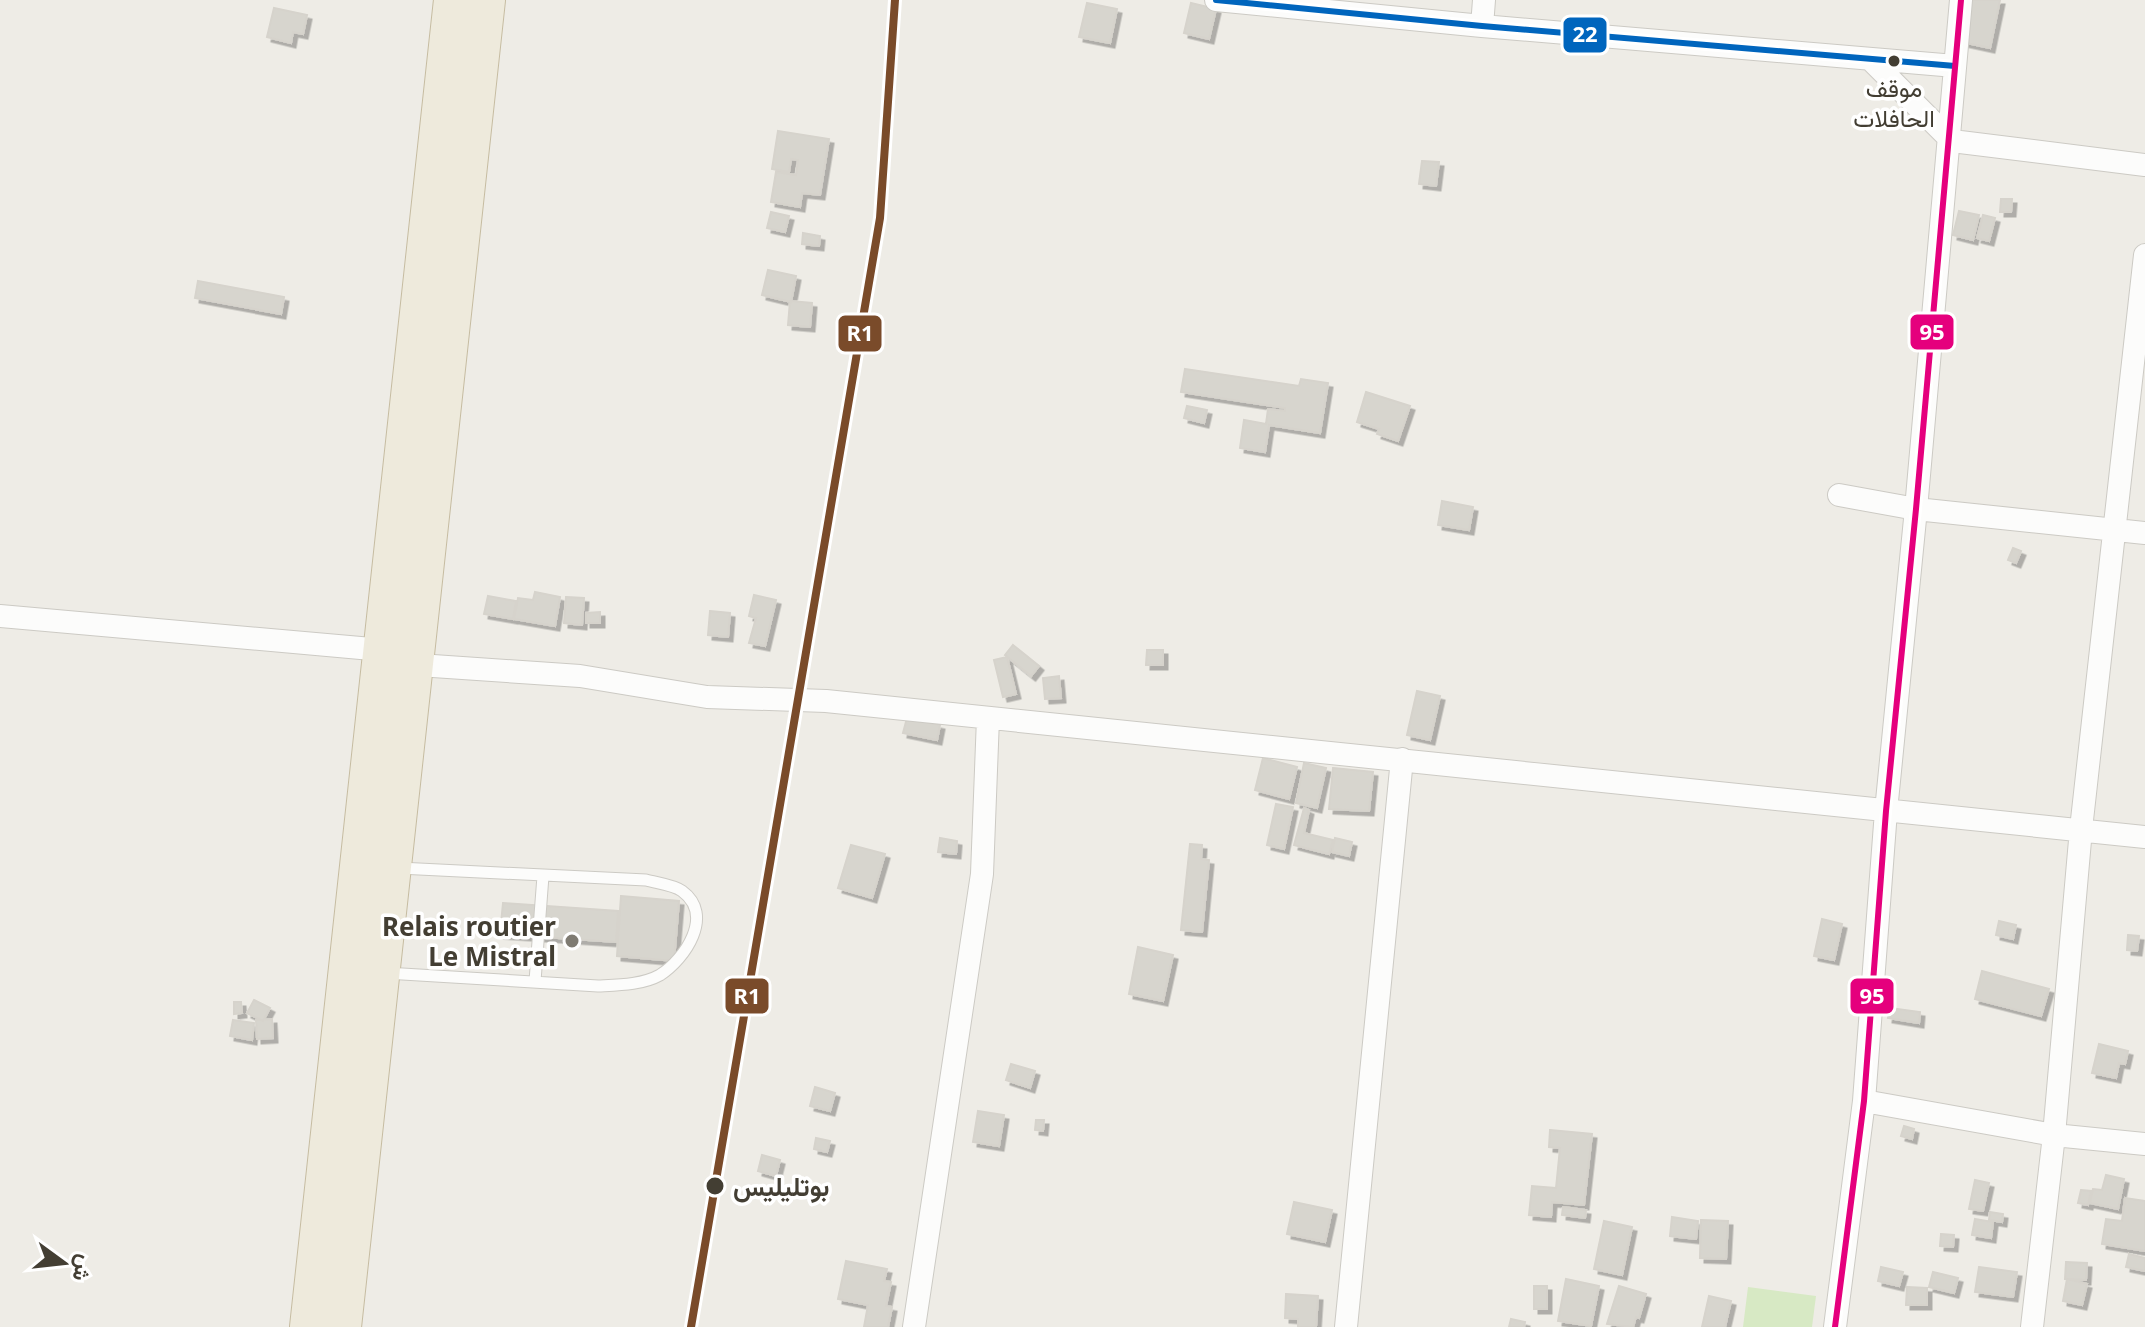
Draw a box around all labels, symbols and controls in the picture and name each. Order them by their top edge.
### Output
line badge: 22 [1562,16,1608,54]
text: 22 [1572,18,1598,48]
marker: موقف الحافلات [1886,53,1902,69]
place label: موقف الحافلات [1853,71,1935,134]
line badge: 95 [1909,313,1955,351]
line badge: R1 [837,314,883,353]
text: 95 [1919,316,1945,346]
text: R1 [846,317,874,347]
place label: Relais routier Le Mistral [382,908,556,974]
marker: Relais routier Le Mistral [563,932,581,950]
line badge: R1 [724,977,770,1015]
line badge: 95 [1849,977,1895,1015]
text: R1 [733,980,761,1010]
text: 95 [1859,980,1885,1010]
place label: بوتليليس [733,1168,829,1204]
marker: بوتليليس [704,1175,726,1197]
north arrow [24,1223,104,1303]
text: ش [66,1252,102,1285]

